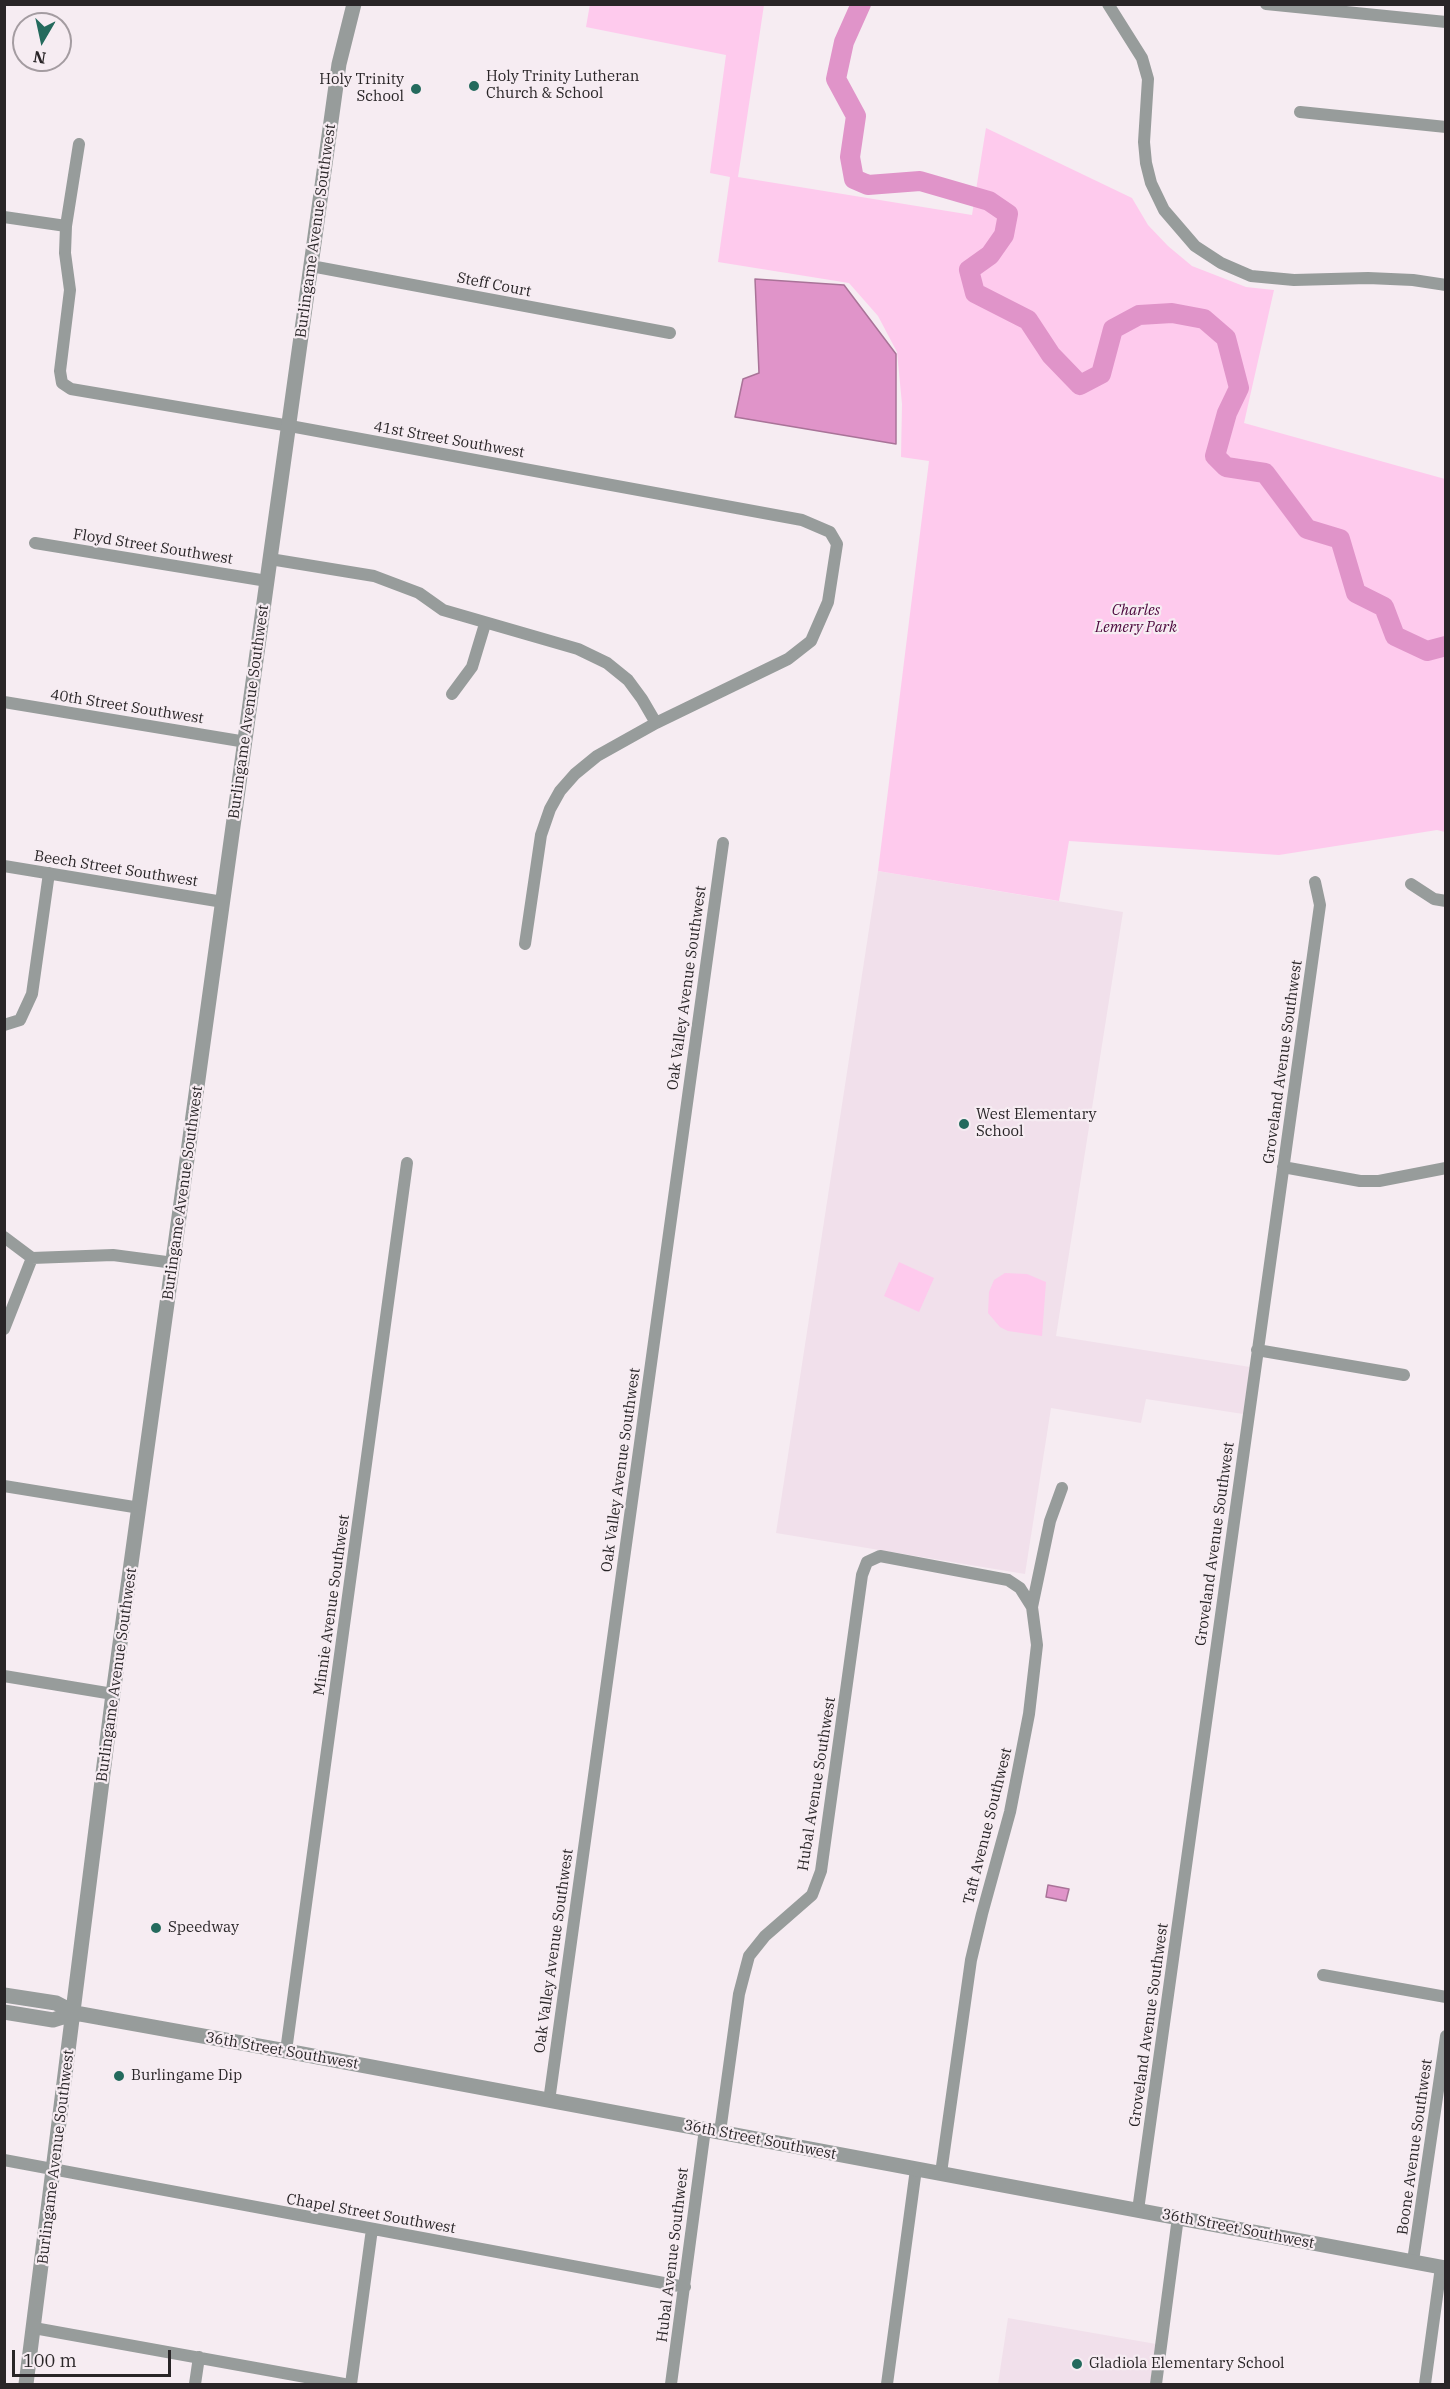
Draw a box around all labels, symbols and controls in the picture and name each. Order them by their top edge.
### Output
north arrow [12,12,72,72]
text: N [32,47,47,69]
place label: Holy Trinity Lutheran Church & School [486,68,639,103]
place label: Holy Trinity School [319,71,404,106]
marker: Holy Trinity Lutheran Church & School [467,79,481,93]
marker: Holy Trinity School [409,82,423,96]
street label: Burlingame Avenue Southwest [292,123,340,339]
street label: Steff Court [455,269,533,301]
street label: 41st Street Southwest [372,418,526,462]
street label: Floyd Street Southwest [72,525,234,569]
park label: Charles Lemery Park [1095,602,1177,637]
street label: Burlingame Avenue Southwest [225,604,273,820]
street label: 40th Street Southwest [49,686,205,728]
street label: Beech Street Southwest [33,847,199,891]
street label: Oak Valley Avenue Southwest [664,885,710,1091]
street label: Groveland Avenue Southwest [1260,959,1306,1165]
street label: Burlingame Avenue Southwest [159,1085,207,1301]
place label: West Elementary School [976,1106,1097,1141]
marker: West Elementary School [957,1117,971,1131]
street label: Oak Valley Avenue Southwest [598,1367,644,1573]
street label: Groveland Avenue Southwest [1192,1441,1238,1647]
street label: Minnie Avenue Southwest [310,1513,354,1697]
street label: Burlingame Avenue Southwest [93,1567,141,1783]
street label: Hubal Avenue Southwest [794,1696,840,1872]
street label: Taft Avenue Southwest [960,1746,1016,1906]
street label: Oak Valley Avenue Southwest [531,1848,577,2054]
place label: Speedway [168,1919,239,1937]
marker: Speedway [149,1921,163,1935]
street label: Groveland Avenue Southwest [1126,1922,1172,2128]
street label: 36th Street Southwest [204,2029,360,2073]
street label: Burlingame Avenue Southwest [34,2049,78,2265]
street label: Boone Avenue Southwest [1394,2058,1436,2236]
place label: Burlingame Dip [131,2067,242,2085]
marker: Burlingame Dip [112,2069,126,2083]
street label: 36th Street Southwest [682,2116,838,2164]
street label: Hubal Avenue Southwest [653,2167,693,2343]
street label: Chapel Street Southwest [285,2190,457,2238]
street label: 36th Street Southwest [1160,2205,1316,2253]
scale bar [15,2338,174,2376]
text: 100 m [23,2349,77,2372]
place label: Gladiola Elementary School [1089,2355,1285,2373]
marker: Gladiola Elementary School [1070,2357,1084,2371]

